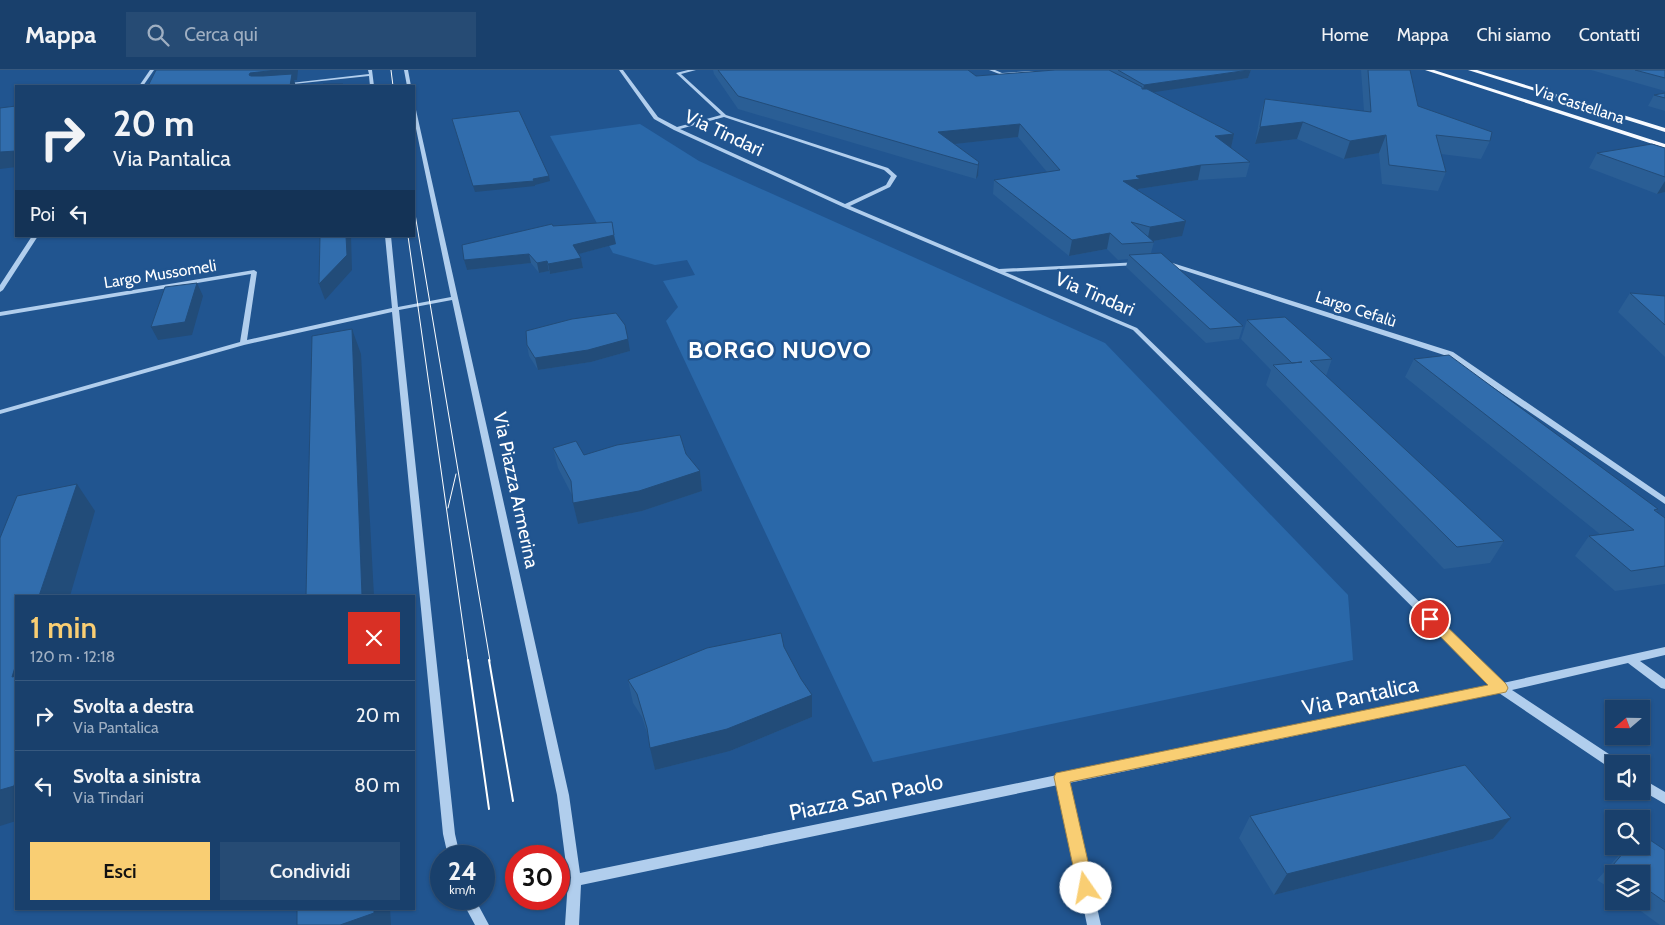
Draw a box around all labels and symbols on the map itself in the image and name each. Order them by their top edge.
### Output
street label: Via Castellana [1531,80,1627,128]
street label: Via Tindari [681,105,767,161]
street label: Largo Mussomeli [102,256,218,292]
street label: Via Tindari [1052,267,1138,321]
street label: Largo Cefalù [1313,287,1399,331]
district label: BORGO NUOVO [688,335,872,364]
street label: Via Piazza Armerina [488,410,544,570]
pin [1409,598,1451,640]
street label: Via Pantalica [1300,670,1421,721]
north arrow [1605,700,1650,745]
street label: Piazza San Paolo [787,768,945,826]
speed limit sign: 30 [505,845,570,910]
position arrow [1059,861,1111,913]

